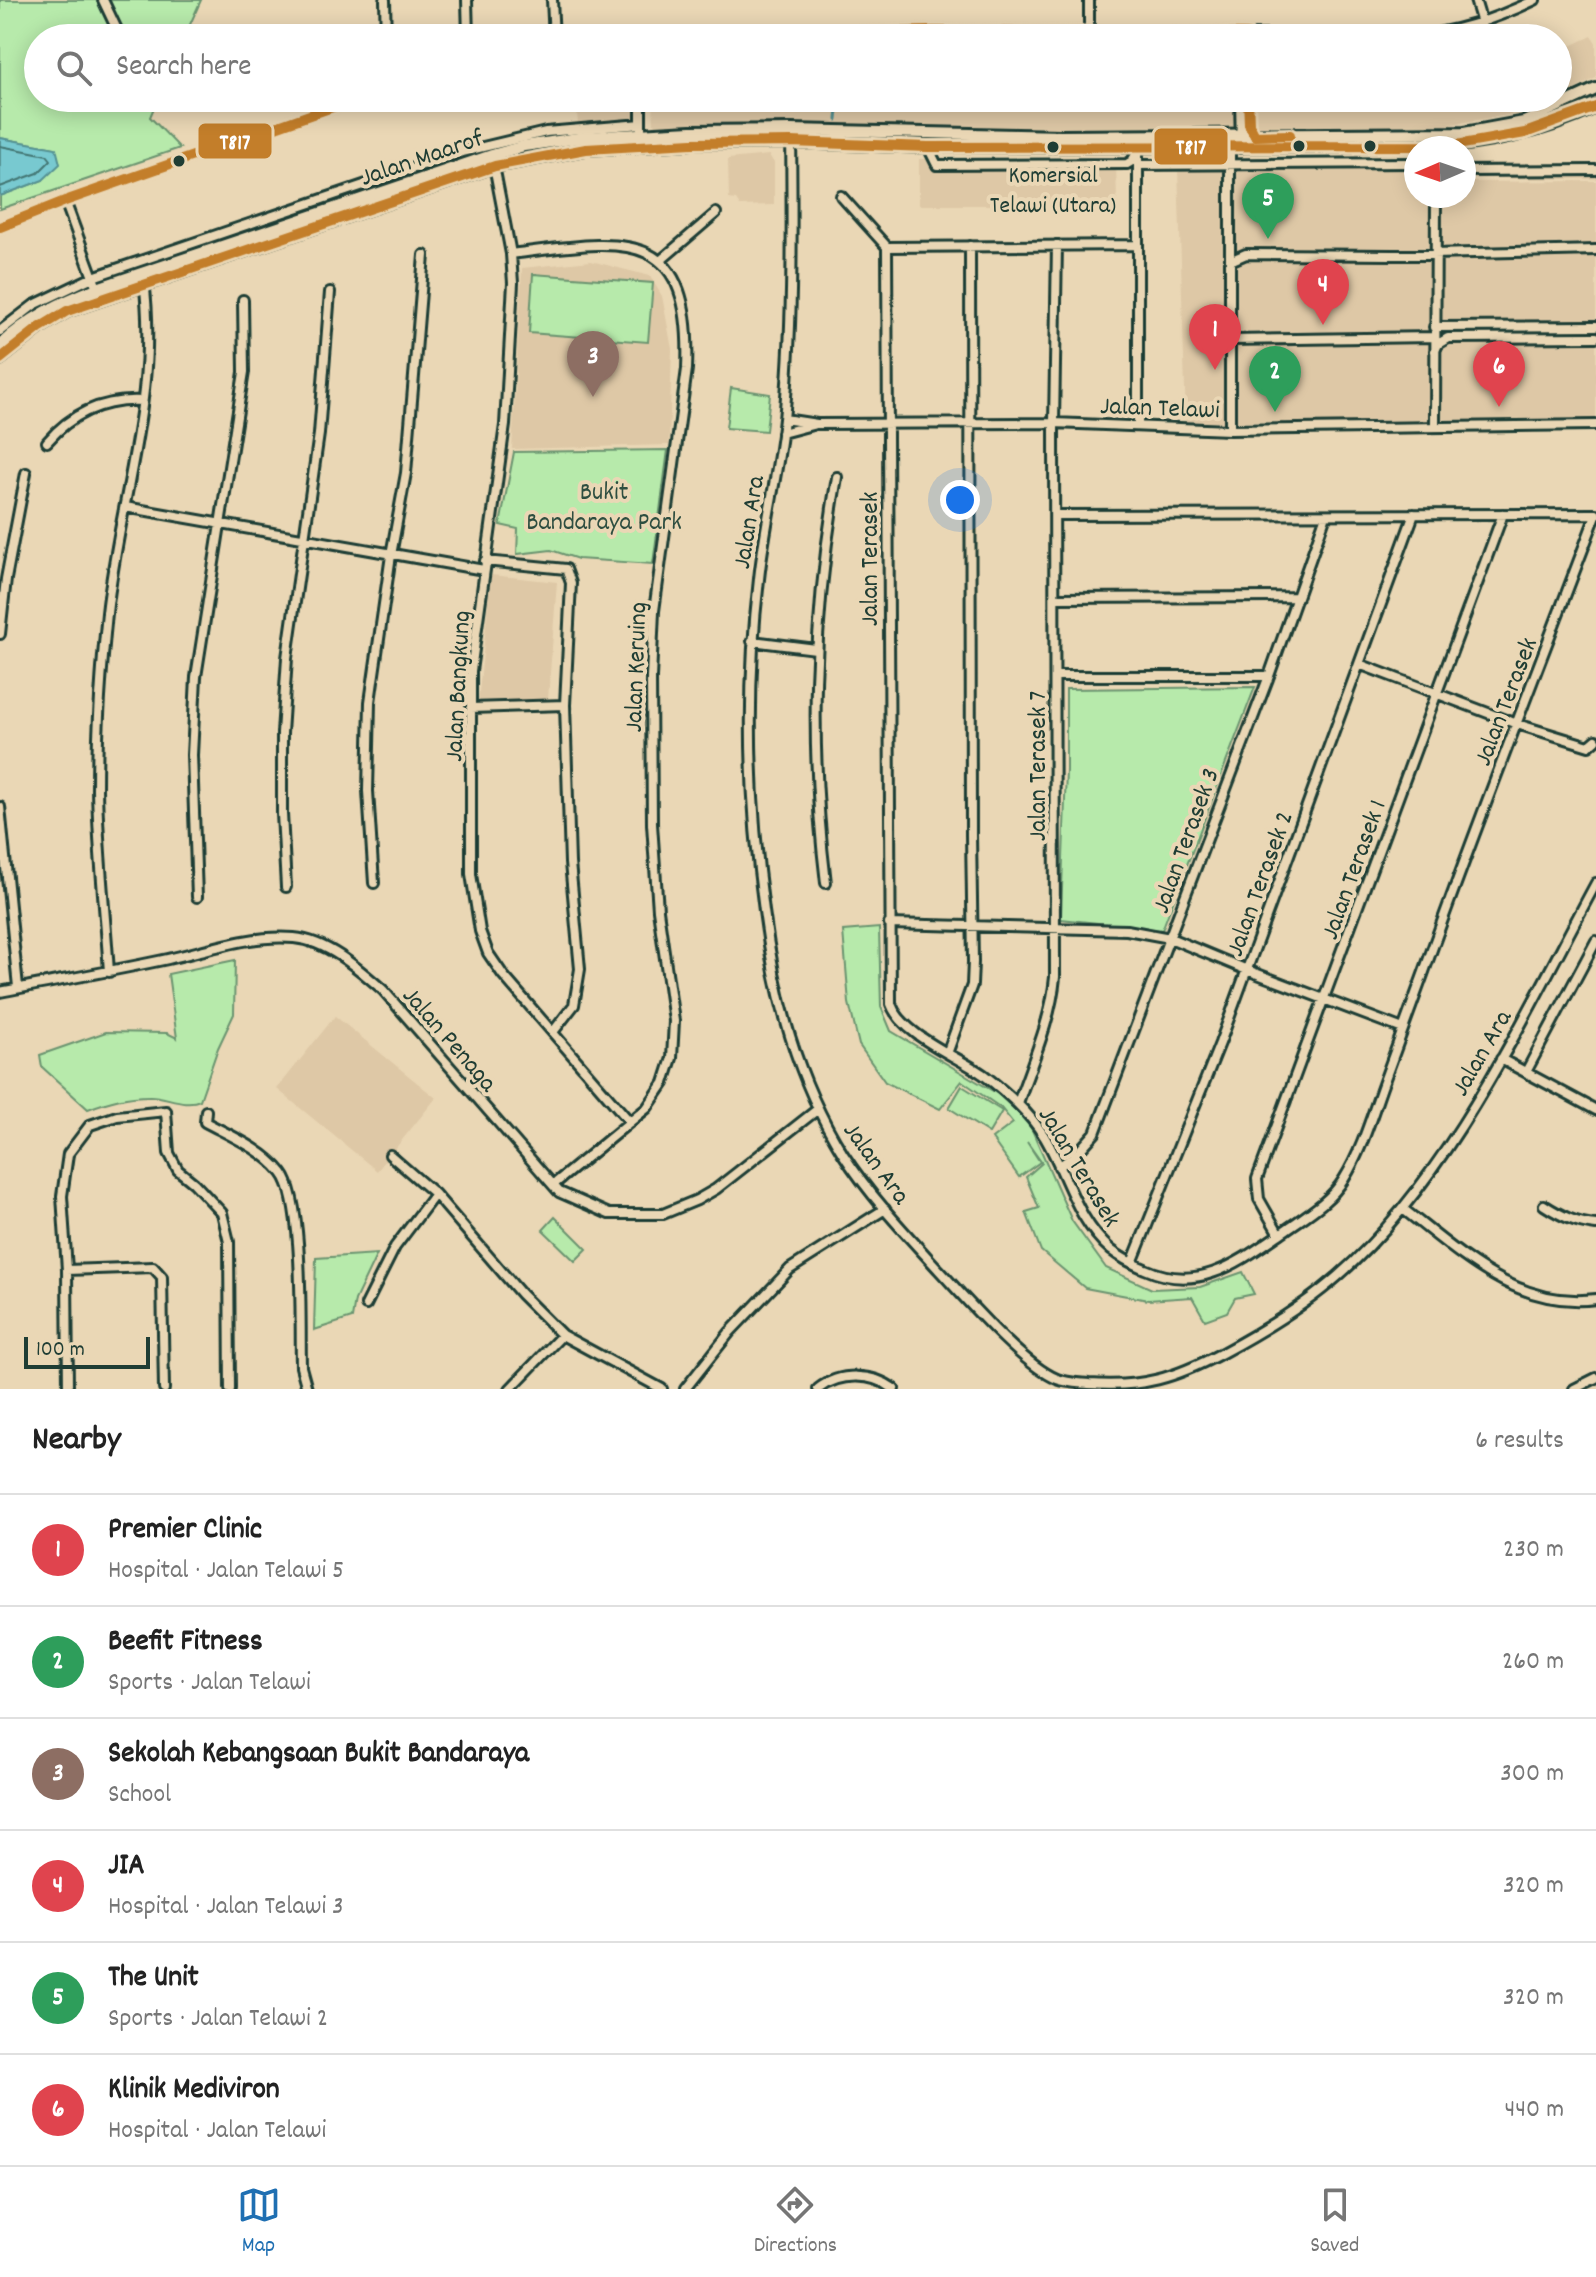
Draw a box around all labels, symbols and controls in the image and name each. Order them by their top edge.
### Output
search box [24,24,1572,112]
icon: search [52,46,96,90]
text: Search here [116,47,252,90]
street label: Jalan Maarof [356,121,489,198]
line badge: T817 [197,122,273,160]
line badge: T817 [1153,127,1229,166]
text: T817 [220,129,251,160]
text: T817 [1176,134,1207,165]
north arrow [1404,136,1476,208]
unlabelled marker [1291,138,1307,154]
unlabelled marker [1362,138,1378,154]
marker: Komersial Telawi (Utara) [1045,139,1061,155]
unlabelled marker [171,153,187,169]
place label: Komersial Telawi (Utara) [990,160,1116,224]
pin: 5 [1242,173,1294,239]
pin: 4 [1297,259,1349,325]
pin: 1 [1189,304,1241,370]
pin: 3 [567,331,619,397]
pin: 6 [1473,341,1525,407]
pin: 2 [1249,346,1301,412]
street label: Jalan Telawi [1099,389,1221,430]
street label: Jalan Ara [725,472,776,572]
park label: Bukit Bandaraya Park [526,475,682,542]
your location [940,480,980,520]
street label: Jalan Terasek [853,492,890,626]
street label: Jalan Keruing [617,601,658,733]
street label: Jalan Bangkung [437,610,482,763]
street label: Jalan Terasek [1466,633,1549,772]
street label: Jalan Terasek 7 [1021,691,1058,841]
street label: Jalan Terasek 3 [1144,763,1231,919]
street label: Jalan Terasek 1 [1313,795,1398,945]
street label: Jalan Terasek 2 [1218,806,1305,962]
street label: Jalan Penaga [392,979,505,1102]
street label: Jalan Ara [1443,1003,1523,1104]
street label: Jalan Terasek [1027,1101,1129,1235]
street label: Jalan Ara [833,1115,918,1214]
scale bar [24,1333,150,1369]
text: 100 m [36,1335,85,1366]
text: Nearby [32,1417,121,1466]
text: 6 results [1475,1423,1564,1460]
text: Premier Clinic [108,1510,262,1553]
text: 1 [55,1532,61,1569]
text: 230 m [1503,1532,1564,1569]
text: Hospital · Jalan Telawi 5 [108,1553,344,1590]
text: Beefit Fitness [108,1622,263,1665]
text: 2 [52,1644,64,1681]
text: 260 m [1502,1644,1564,1681]
text: Sports · Jalan Telawi [108,1665,311,1702]
text: Sekolah Kebangsaan Bukit Bandaraya [108,1734,529,1777]
text: 3 [52,1756,64,1793]
text: 300 m [1500,1756,1564,1793]
text: School [108,1777,171,1814]
text: JIA [108,1846,145,1889]
text: 4 [53,1868,63,1905]
text: 320 m [1503,1868,1564,1905]
text: Hospital · Jalan Telawi 3 [108,1889,344,1926]
text: The Unit [108,1958,199,2001]
text: 5 [52,1980,64,2017]
text: 320 m [1503,1980,1564,2017]
text: Sports · Jalan Telawi 2 [108,2001,328,2038]
text: Klinik Mediviron [108,2070,280,2113]
text: 6 [52,2092,64,2129]
text: 440 m [1504,2092,1564,2129]
text: Hospital · Jalan Telawi [108,2113,326,2150]
tab: Map [237,2183,281,2262]
tab: Directions [754,2183,837,2262]
tab: Saved [1310,2183,1359,2262]

